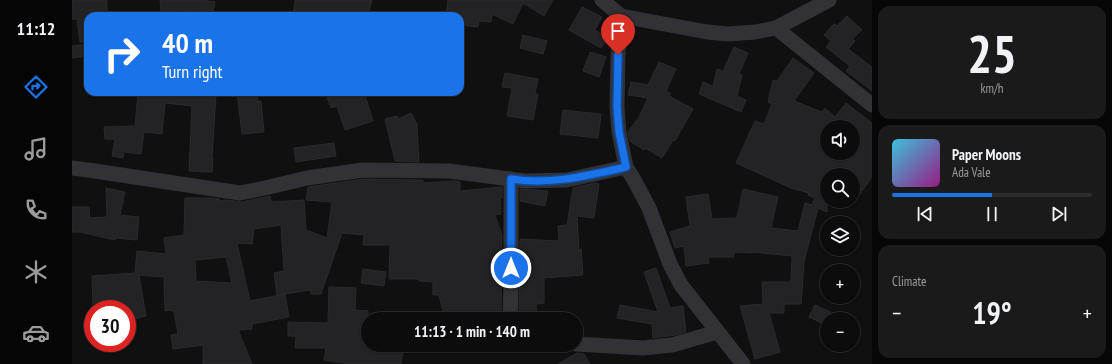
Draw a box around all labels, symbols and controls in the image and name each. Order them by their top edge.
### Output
pin [601,14,635,55]
text: 11:12 [17,17,55,40]
icon: arrive [607,20,629,42]
text: 25 [967,20,1017,87]
text: 40 m [162,24,213,61]
icon: right [96,28,148,80]
text: Turn right [162,60,222,83]
icon: directions [22,73,50,101]
text: km/h [980,80,1004,97]
map controls [820,120,860,352]
button: sound [820,120,860,160]
icon: music [22,135,50,163]
text: Paper Moons [952,145,1021,164]
text: Ada Vale [952,164,991,181]
button: search [820,168,860,208]
icon: phone [22,196,50,224]
icon: previous [914,203,936,225]
icon: pause [981,203,1003,225]
icon: next [1048,203,1070,225]
button: layers [820,216,860,256]
position arrow [490,247,532,289]
icon: climate [22,258,50,286]
button: + [820,264,860,304]
text: Climate [892,273,926,290]
text: 19° [972,293,1012,332]
text: − [892,299,901,327]
text: + [1083,299,1092,327]
speed limit sign: 30 [84,300,136,352]
button: − [820,312,860,352]
icon: car [22,319,50,347]
text: 11:13 · 1 min · 140 m [414,322,530,341]

